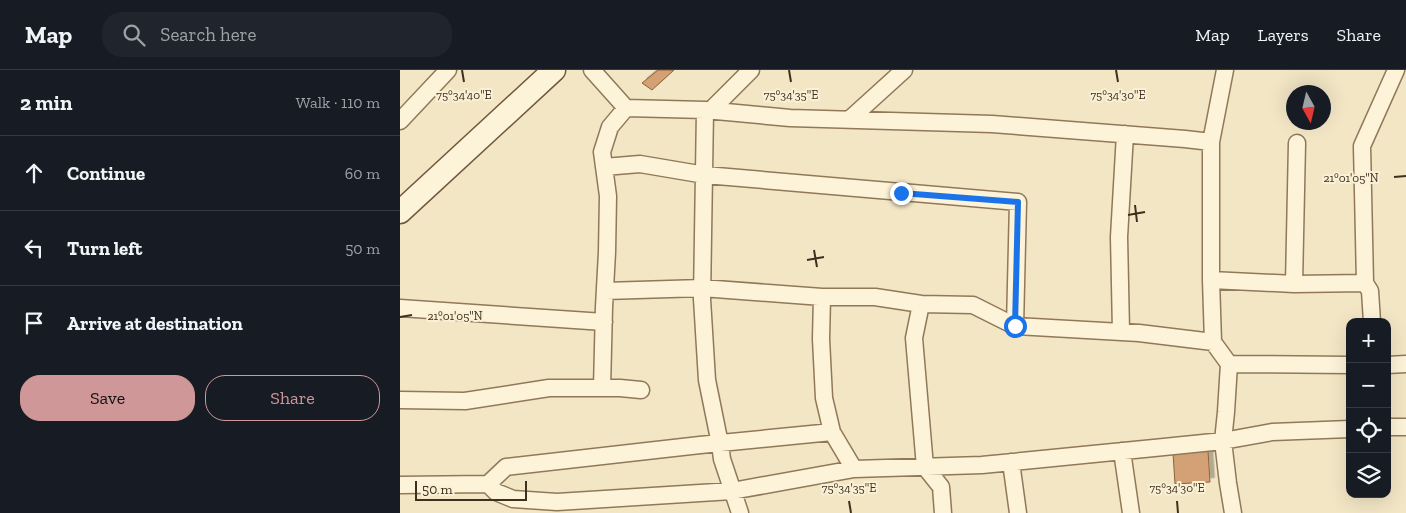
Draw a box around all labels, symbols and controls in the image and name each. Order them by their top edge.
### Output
search box [102,12,452,57]
text: Map [25,20,72,49]
icon: search [120,21,148,49]
text: Search here [160,23,257,46]
text: Map [1195,24,1230,46]
text: Layers [1258,24,1309,46]
text: Share [1337,24,1381,46]
north arrow [1286,85,1331,130]
text: 75°34'40"E [436,88,492,102]
text: 75°34'35"E [764,88,818,102]
text: 75°34'30"E [1090,88,1146,102]
text: 2 min [20,90,72,115]
text: Walk · 110 m [296,93,380,112]
icon: ahead [20,159,48,187]
text: Continue [67,162,145,185]
text: 60 m [345,164,380,183]
text: 21°01'05"N [1323,171,1379,185]
route end [890,182,913,205]
icon: left [20,234,48,262]
text: Turn left [67,237,142,260]
text: 50 m [345,239,380,258]
icon: arrive [20,309,48,337]
text: 21°01'05"N [427,309,483,323]
text: Arrive at destination [67,312,243,335]
route start [1004,315,1027,338]
map controls [1346,318,1391,498]
button: + [1346,318,1391,363]
button: − [1346,363,1391,408]
button: Save [20,375,195,421]
button: Share [205,375,380,421]
button: locate [1346,408,1391,453]
button: layers [1346,453,1391,498]
scale bar [415,478,528,501]
text: 50 m [422,481,453,498]
text: 75°34'35"E [822,481,876,495]
text: 75°34'30"E [1149,481,1205,495]

